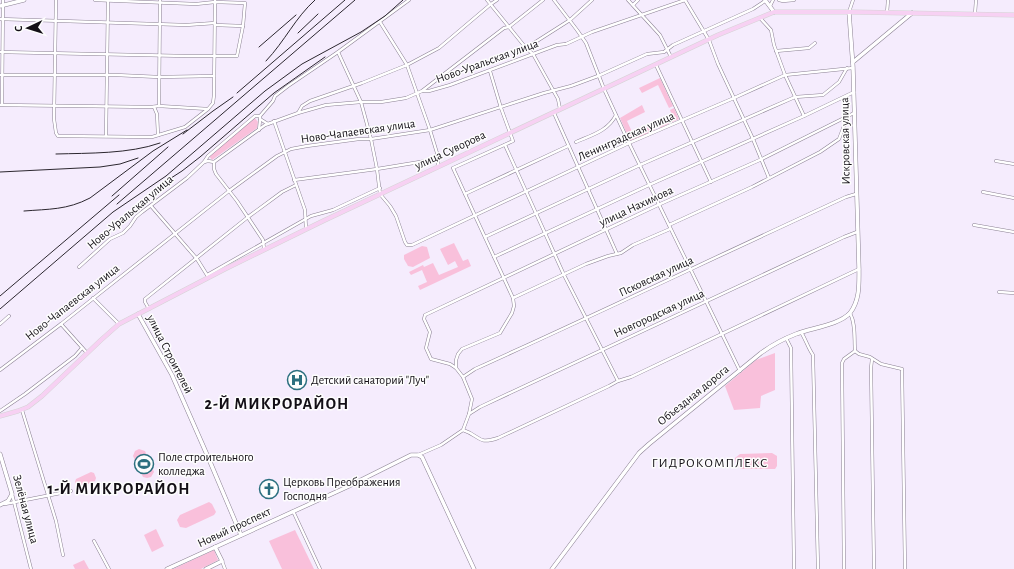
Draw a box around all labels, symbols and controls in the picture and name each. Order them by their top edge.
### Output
north arrow [8,8,48,48]
text: С [13,25,24,32]
street label: Ново-Уральская улица [434,37,541,86]
street label: Искровская улица [838,97,853,185]
street label: Ленинградская улица [576,109,677,164]
street label: Ново-Чапаевская улица [300,117,417,146]
street label: улица Суворова [412,128,488,173]
street label: Ново-Уральская улица [85,172,176,252]
street label: улица Нахимова [596,183,676,230]
street label: Псковская улица [617,253,696,299]
street label: Ново-Чапаевская улица [23,261,122,343]
street label: Новгородская улица [612,287,707,340]
street label: улица Строителей [144,312,195,396]
street label: Объездная дорога [655,362,732,427]
hospital icon: Детский санаторий "Луч" [286,369,308,391]
place label: Детский санаторий "Луч" [311,374,429,387]
district label: 2-Й МИКРОРАЙОН [205,395,349,412]
place label: Поле строительного колледжа [158,451,254,477]
sports icon: Поле строительного колледжа [133,453,155,475]
district label: ГИДРОКОМПЛЕКС [652,457,768,470]
street label: Зелёная улица [10,473,41,545]
place label: Церковь Преображения Господня [283,476,401,502]
church icon: Церковь Преображения Господня [258,478,280,500]
district label: 1-Й МИКРОРАЙОН [47,480,191,497]
street label: Новый проспект [195,504,273,549]

